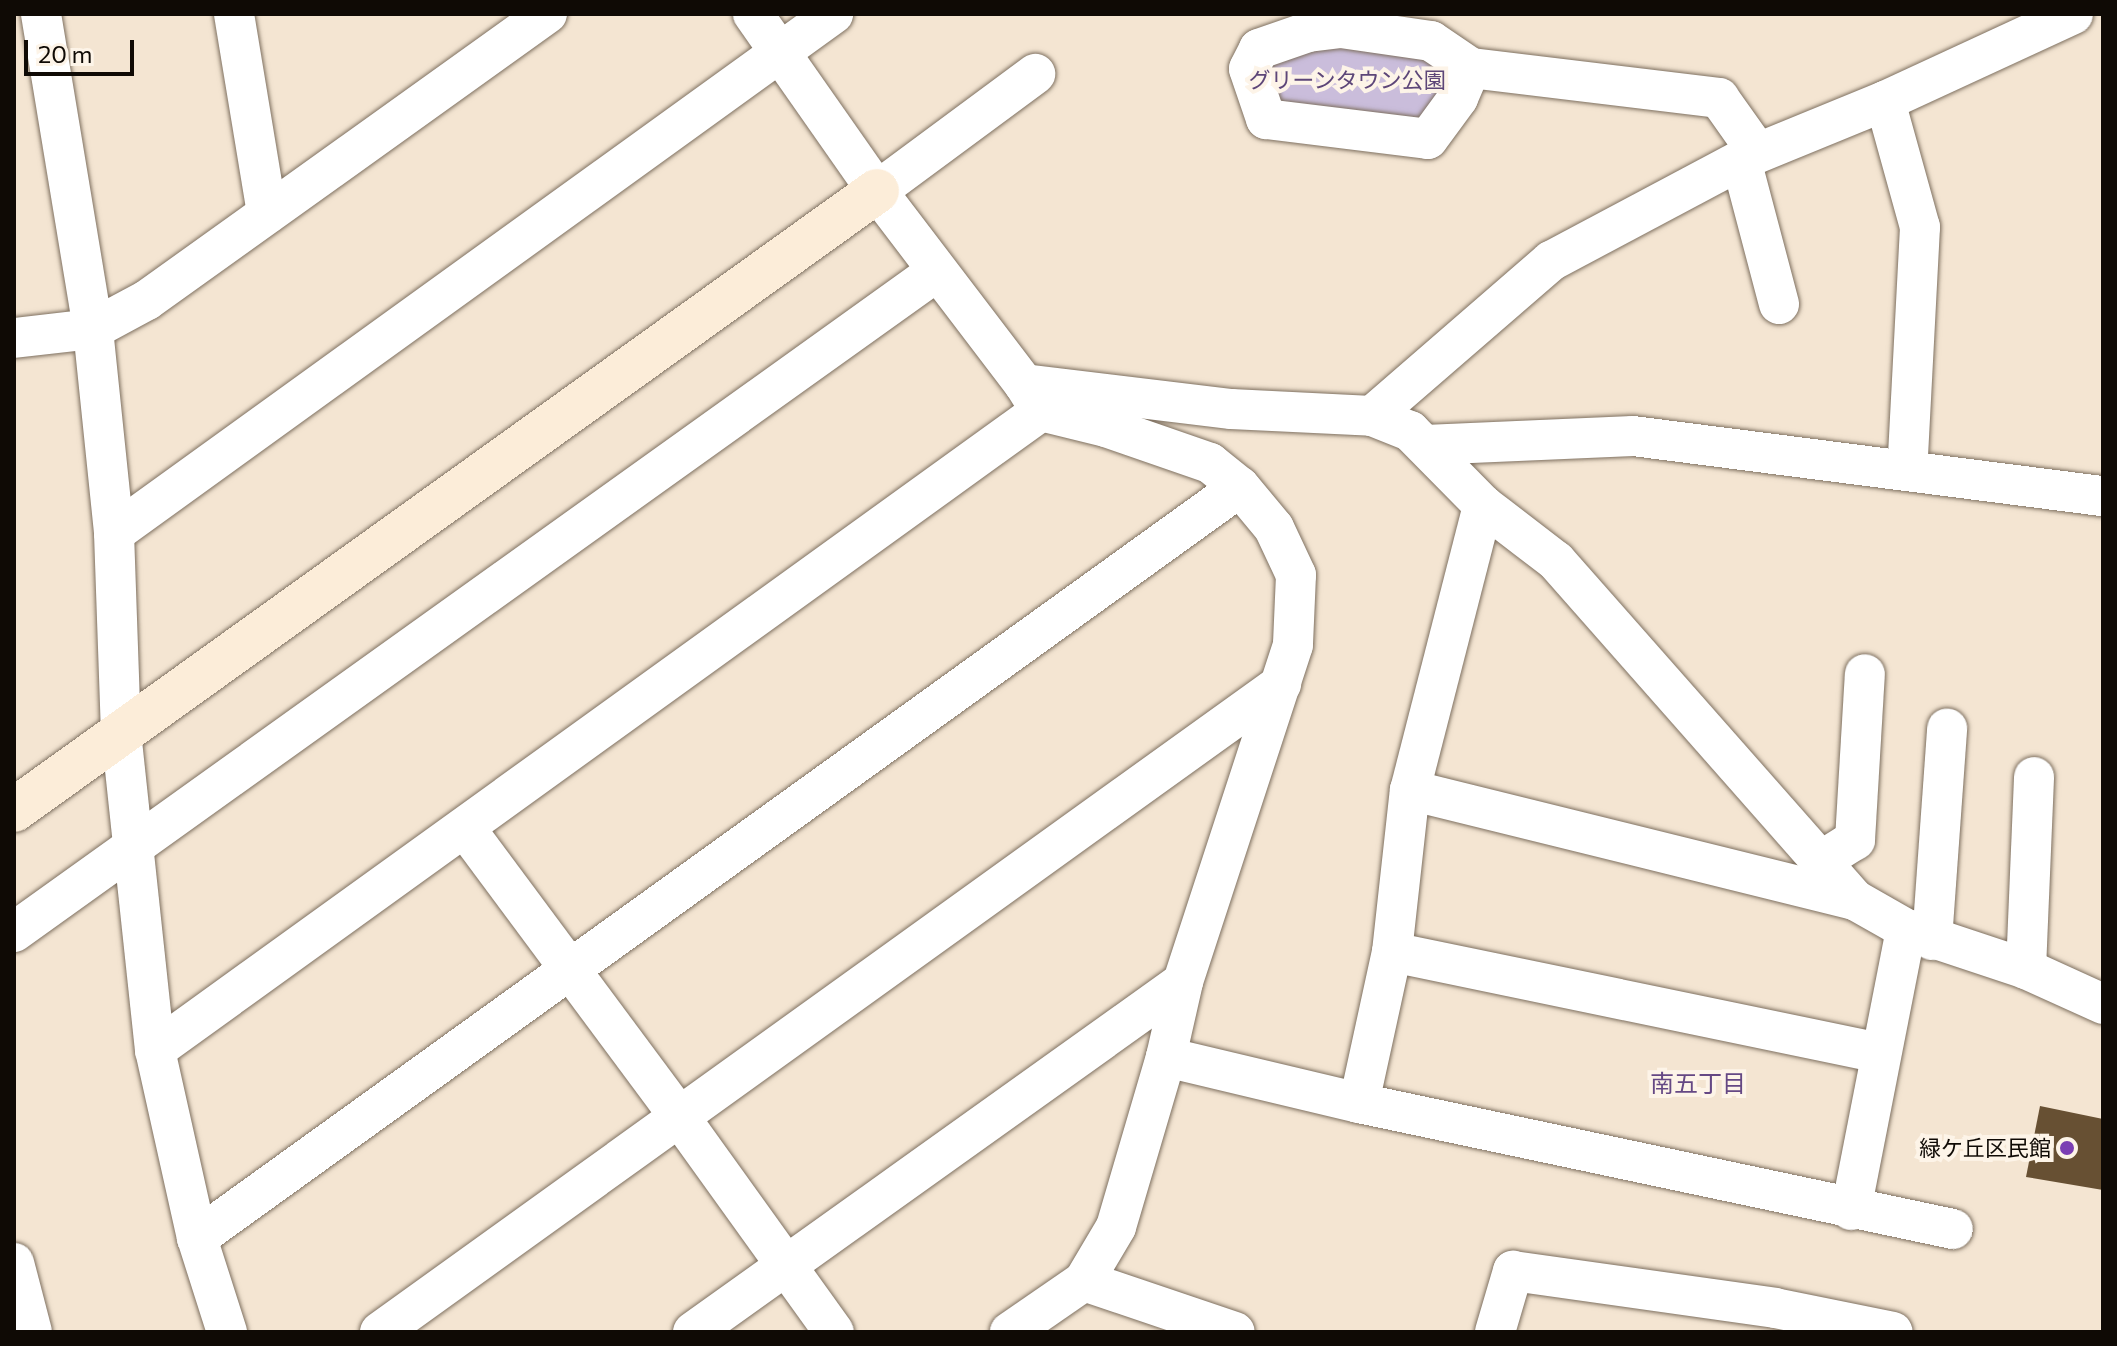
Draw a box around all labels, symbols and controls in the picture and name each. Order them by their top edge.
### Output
scale bar [28,24,138,74]
text: 20 m [38,39,92,68]
park label: グリーンタウン公園 [1248,67,1446,93]
district label: 南五丁目 [1650,1069,1746,1097]
place label: 緑ケ丘区民館 [1919,1135,2051,1161]
marker: 緑ケ丘区民館 [2058,1139,2076,1157]

